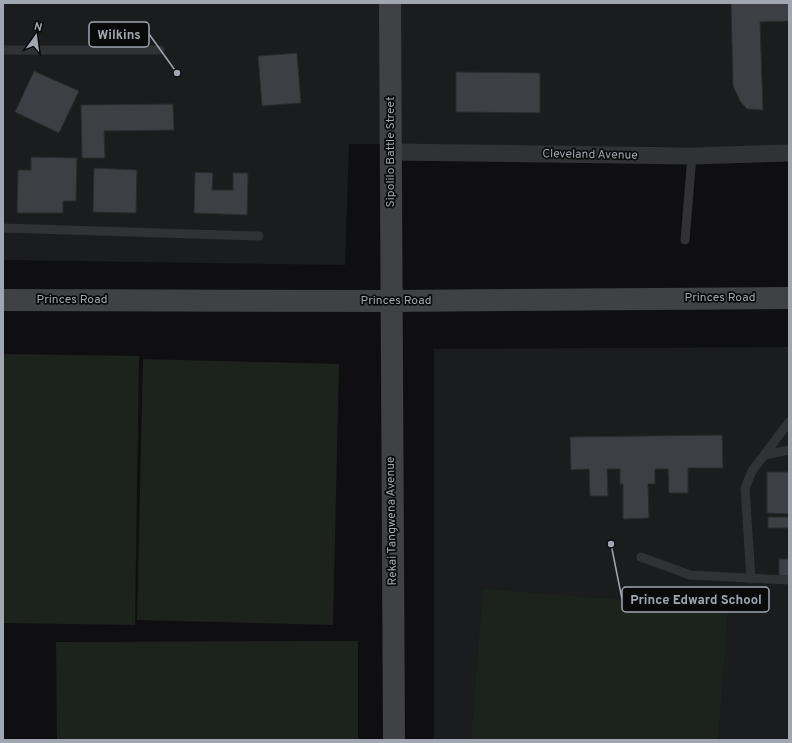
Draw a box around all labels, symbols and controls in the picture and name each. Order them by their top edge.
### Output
north arrow [16,16,56,56]
text: N [33,20,44,35]
callout: Wilkins [89,22,149,47]
text: Wilkins [97,28,141,44]
street label: Sipolilo Battle Street [383,97,399,207]
street label: Cleveland Avenue [542,146,638,164]
street label: Princes Road [685,290,755,306]
street label: Princes Road [37,292,107,308]
street label: Princes Road [361,293,431,309]
street label: Rekai Tangwena Avenue [383,456,401,586]
callout: Prince Edward School [622,587,769,612]
text: Prince Edward School [630,593,762,609]

